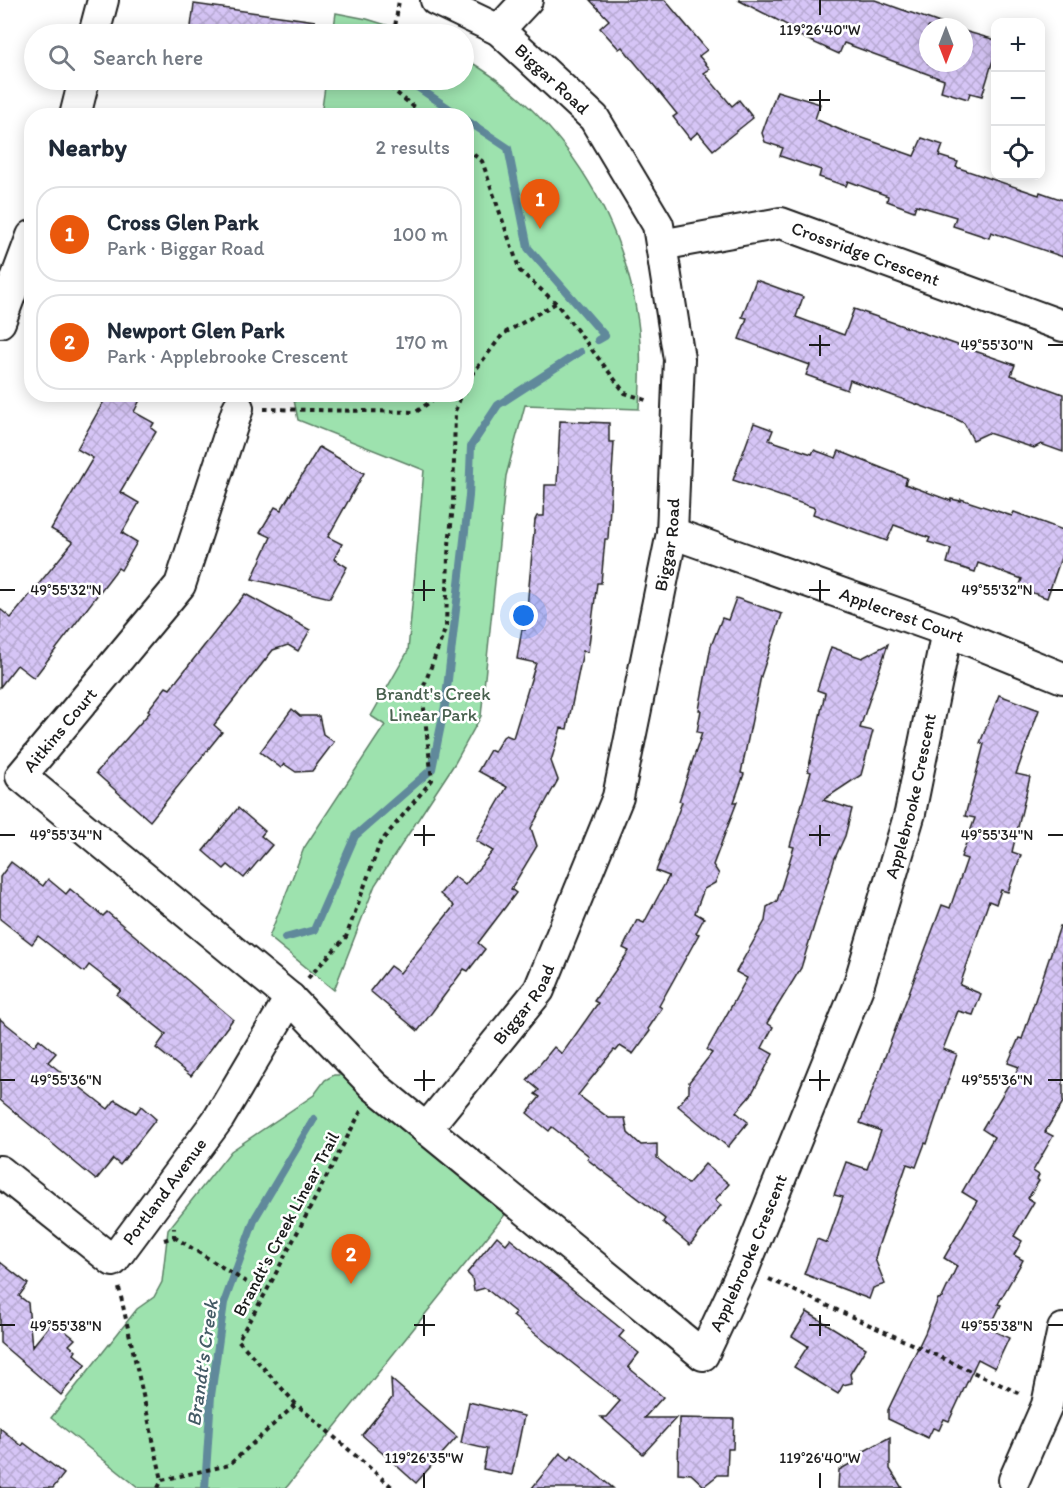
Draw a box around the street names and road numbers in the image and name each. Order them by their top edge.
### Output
street label: Biggar Road [510,39,594,119]
street label: Crossridge Crescent [788,217,943,291]
street label: Biggar Road [649,498,684,593]
street label: Applecrest Court [837,583,967,648]
street label: Aitkins Court [18,683,102,777]
street label: Applebrooke Crescent [880,711,941,881]
street label: Biggar Road [488,961,559,1049]
street label: Brandt's Creek Linear Trail [228,1128,344,1320]
street label: Portland Avenue [118,1134,211,1249]
street label: Applebrooke Crescent [705,1171,792,1335]

